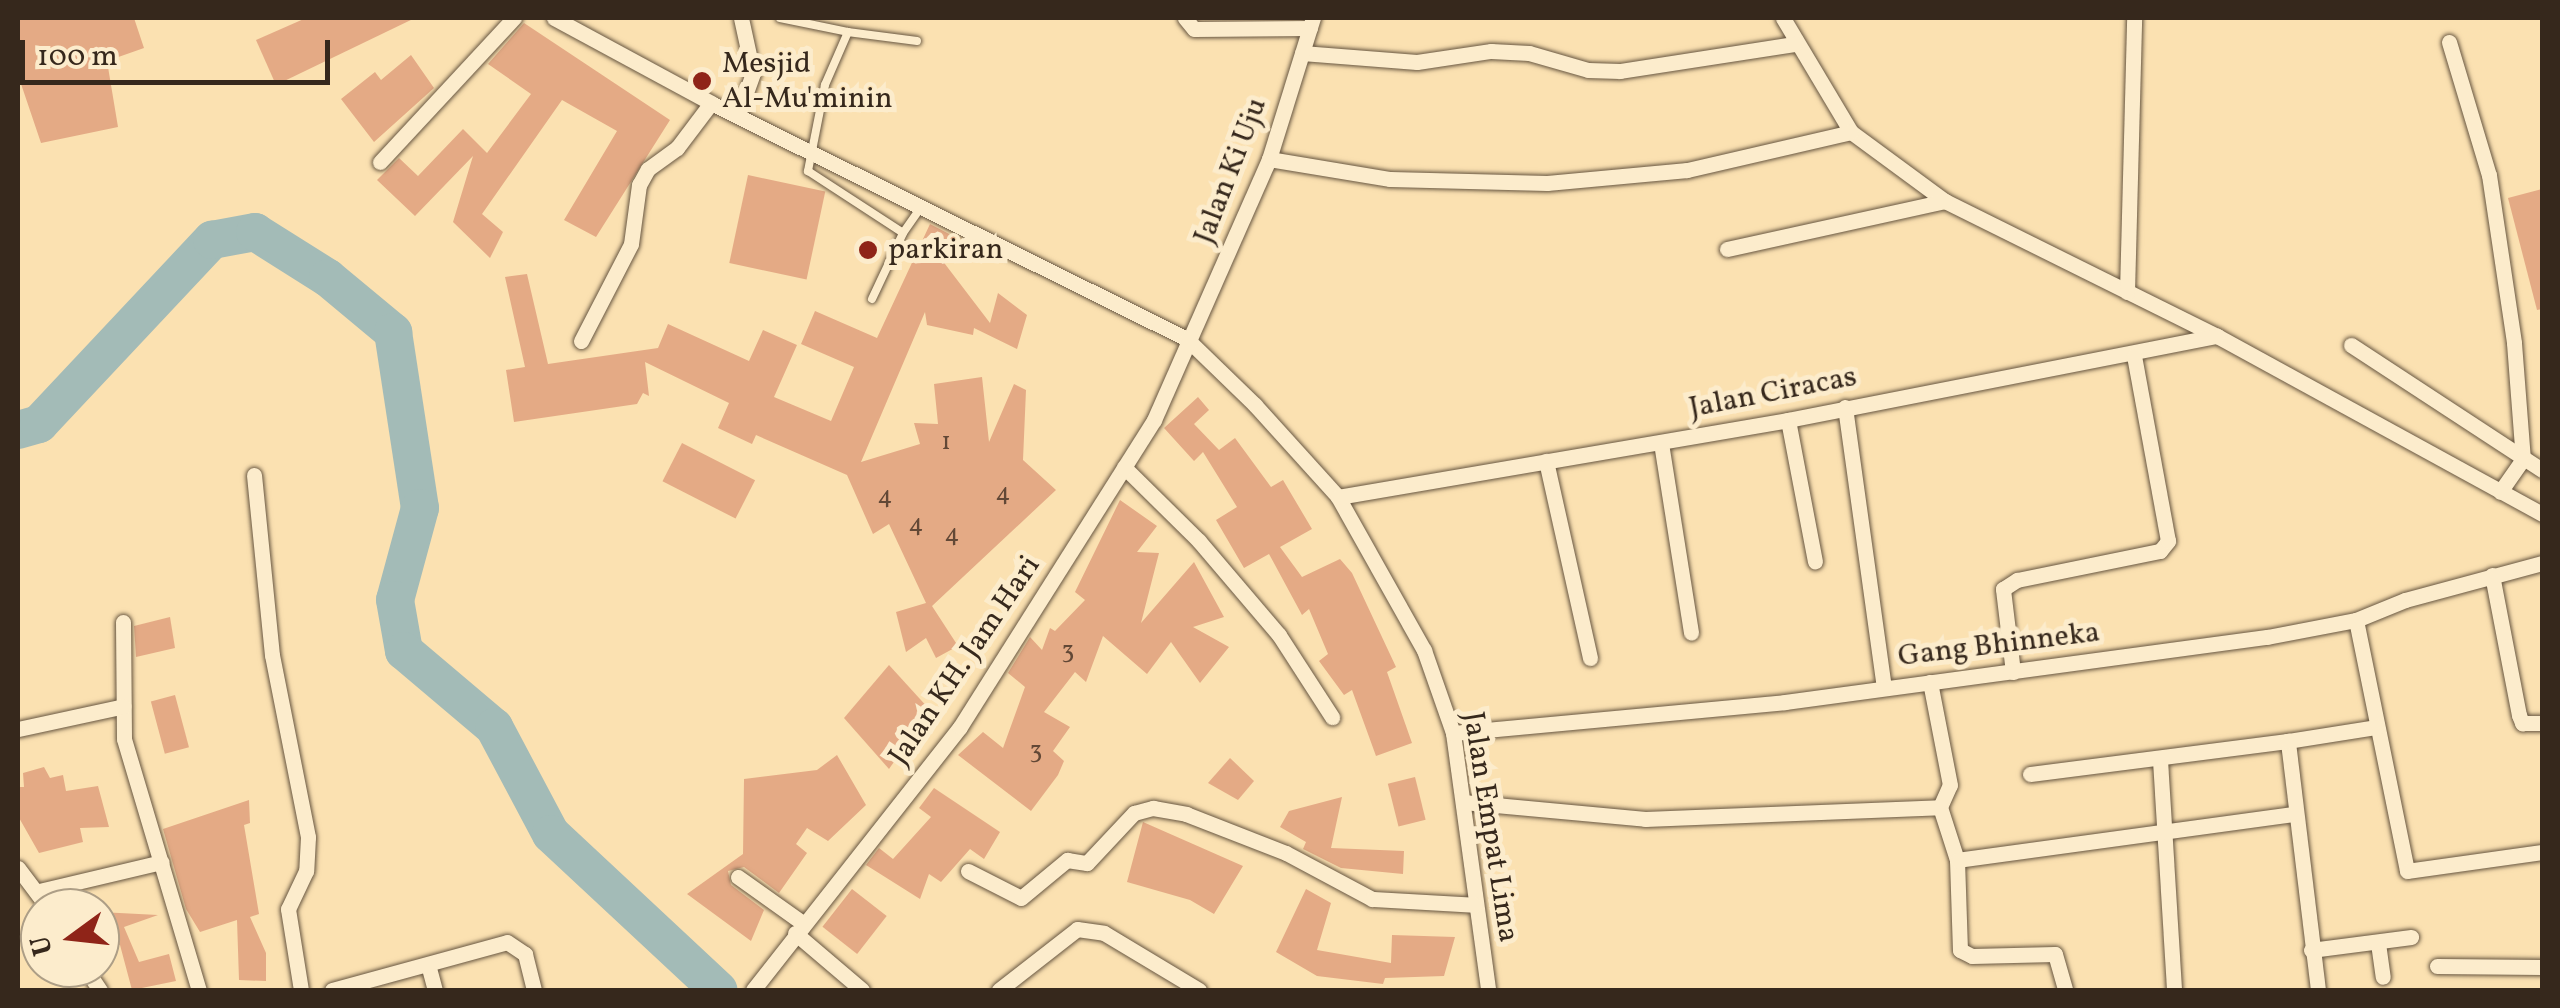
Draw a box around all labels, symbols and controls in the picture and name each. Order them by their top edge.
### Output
scale bar [25,20,335,82]
text: 100 m [37,36,118,78]
place label: Mesjid Al-Mu'minin [722,46,893,116]
marker: Mesjid Al-Mu'minin [691,70,713,92]
street label: Jalan Ki Uju [1187,93,1275,249]
place label: parkiran [888,232,1003,268]
marker: parkiran [857,239,879,261]
street label: Jalan Ciracas [1686,359,1860,427]
house number: 1 [941,428,951,458]
house number: 4 [996,479,1010,509]
house number: 4 [878,482,892,512]
house number: 4 [909,510,923,540]
house number: 4 [945,520,959,550]
street label: Jalan KH. Jam Hari [882,549,1048,773]
street label: Gang Bhinneka [1896,615,2102,675]
house number: 3 [1062,637,1074,667]
street label: Jalan Empat Lima [1454,709,1526,945]
house number: 3 [1030,737,1042,767]
north arrow [20,888,120,988]
text: U [21,931,64,960]

